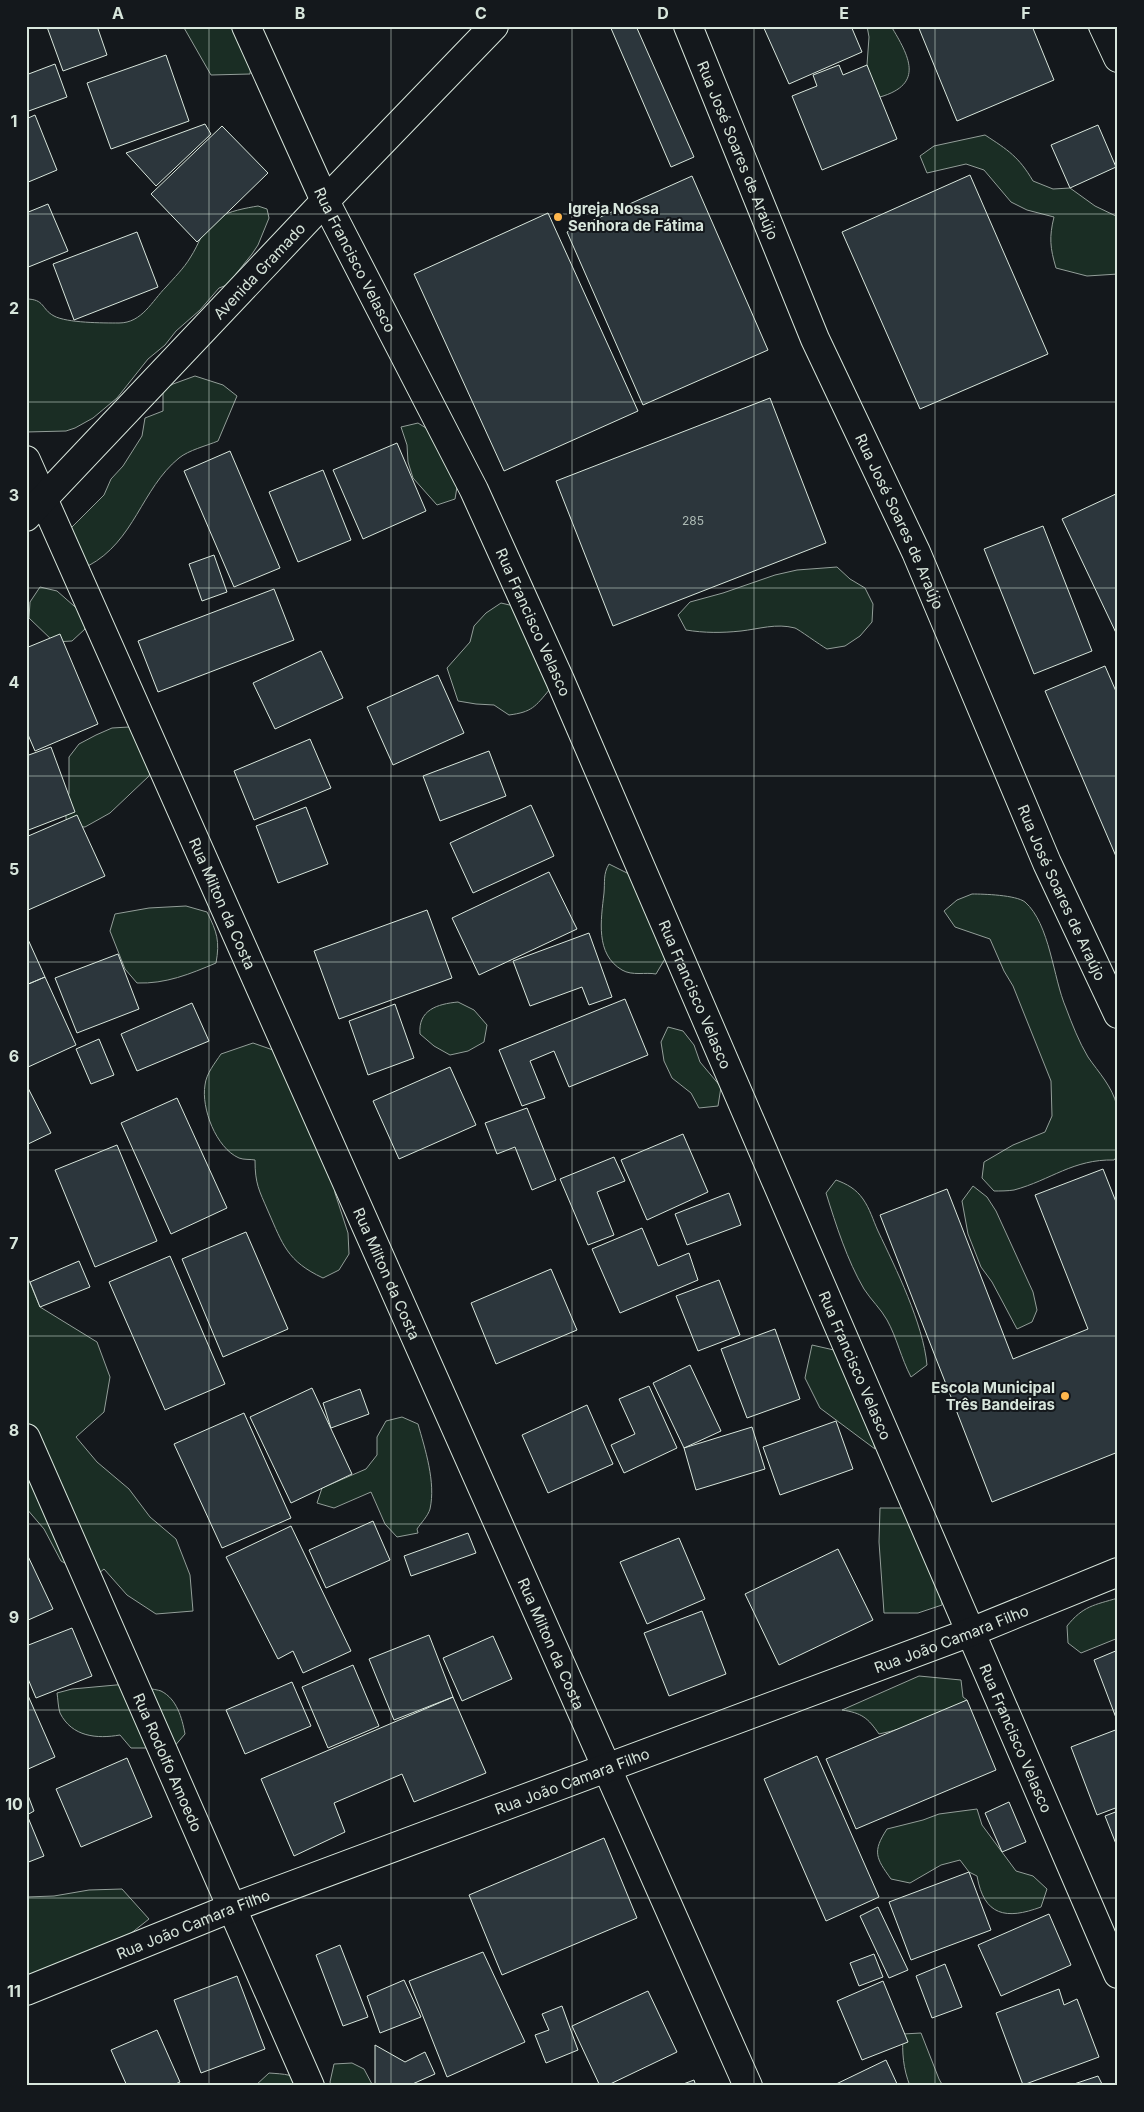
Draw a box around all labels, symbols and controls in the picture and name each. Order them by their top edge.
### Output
text: A [112,3,124,23]
text: B [295,3,305,23]
text: C [475,3,487,23]
text: D [657,3,669,23]
text: E [839,3,849,23]
text: F [1021,3,1031,23]
street label: Rua José Soares de Araújo [694,58,783,242]
text: 1 [11,111,17,131]
street label: Rua Francisco Velasco [310,184,400,335]
place label: Igreja Nossa Senhora de Fátima [568,199,704,235]
marker: Igreja Nossa Senhora de Fátima [552,211,564,223]
street label: Avenida Gramado [209,219,309,323]
text: 2 [9,298,19,318]
street label: Rua José Soares de Araújo [852,430,948,612]
text: 3 [9,485,19,505]
house number: 285 [682,513,704,528]
street label: Rua Francisco Velasco [492,545,575,699]
text: 4 [9,672,20,692]
street label: Rua José Soares de Araújo [1014,802,1110,983]
street label: Rua Milton da Costa [185,834,260,972]
text: 5 [9,859,19,879]
street label: Rua Francisco Velasco [655,917,736,1072]
text: 6 [9,1046,19,1066]
street label: Rua Milton da Costa [350,1205,425,1342]
text: 7 [9,1233,19,1253]
street label: Rua Francisco Velasco [815,1288,896,1443]
place label: Escola Municipal Três Bandeiras [931,1378,1055,1414]
marker: Escola Municipal Três Bandeiras [1059,1390,1071,1402]
text: 8 [9,1420,19,1440]
street label: Rua Milton da Costa [514,1575,589,1712]
street label: Rua João Camara Filho [871,1600,1031,1677]
text: 9 [9,1607,19,1627]
street label: Rua Francisco Velasco [976,1661,1057,1816]
street label: Rua Rodolfo Amoedo [129,1690,207,1834]
street label: Rua João Camara Filho [492,1743,652,1818]
text: 10 [5,1794,23,1814]
street label: Rua João Camara Filho [113,1885,273,1963]
text: 11 [7,1981,21,2001]

